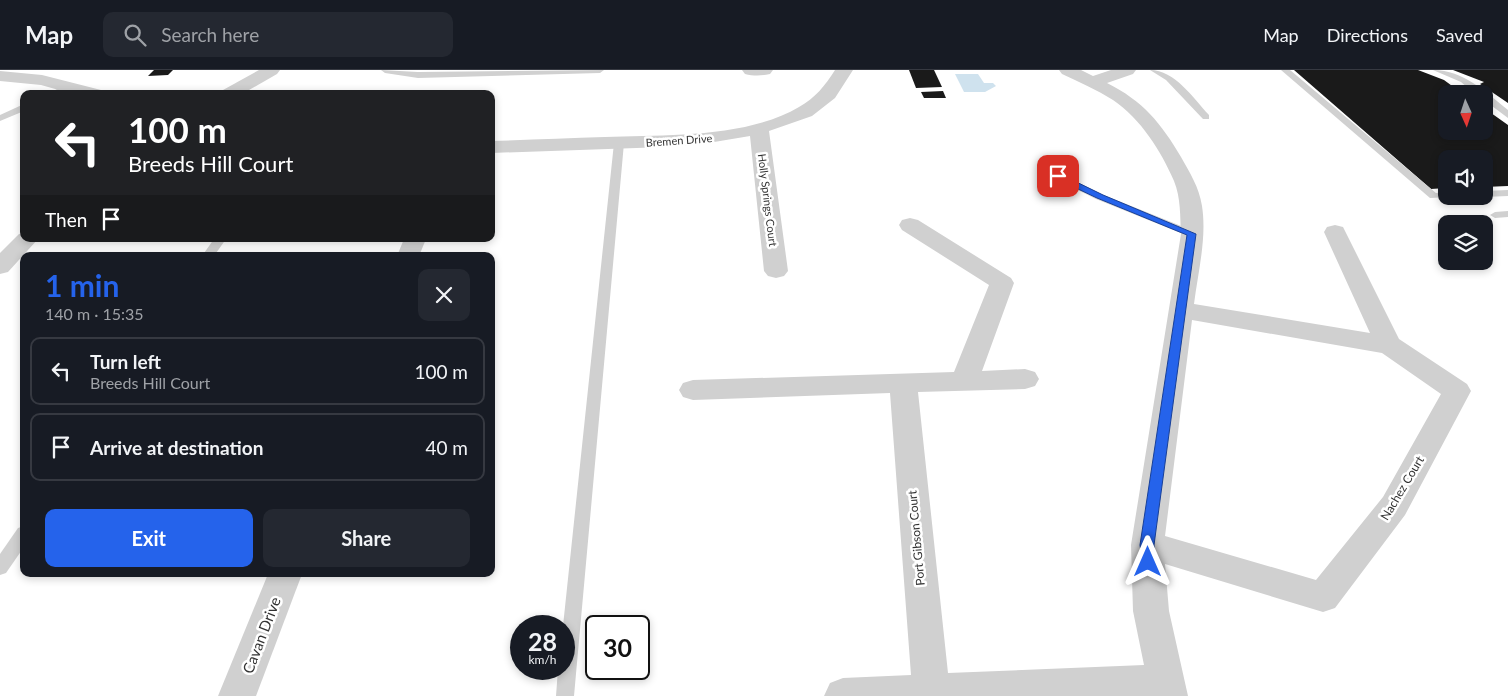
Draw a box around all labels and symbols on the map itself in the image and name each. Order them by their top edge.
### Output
north arrow [1438,85,1492,140]
street label: Bremen Drive [645,131,713,149]
street label: Holly Springs Court [756,153,780,247]
pin [1037,155,1079,197]
street label: Nachez Court [1377,453,1427,523]
street label: Port Gibson Court [904,489,928,586]
position arrow [1121,535,1173,587]
street label: Cavan Drive [238,594,284,676]
speed limit sign: 30 [585,615,650,680]

